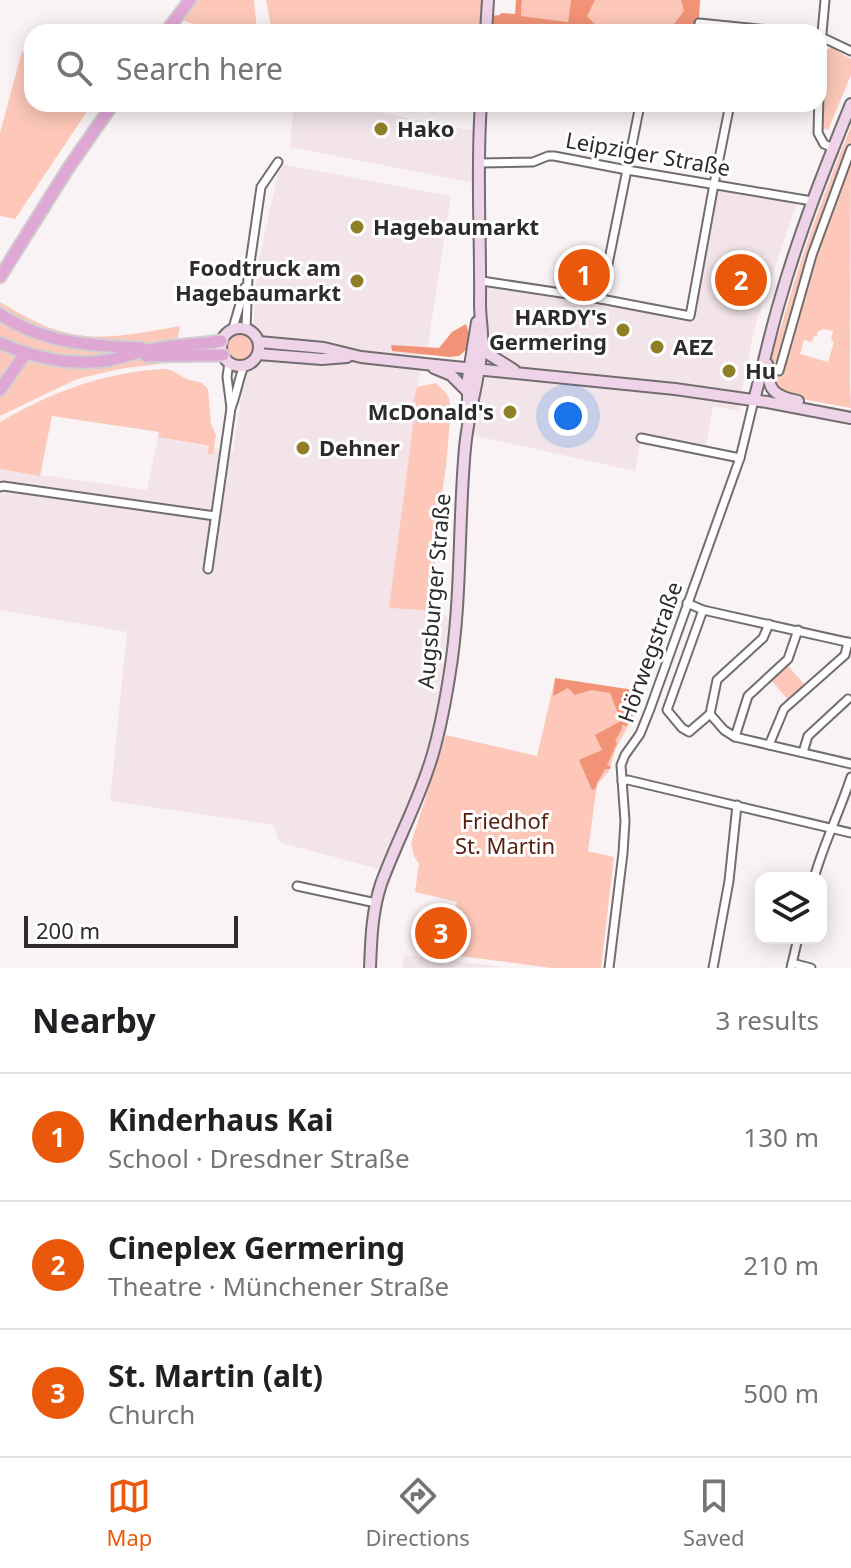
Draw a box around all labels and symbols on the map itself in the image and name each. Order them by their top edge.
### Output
place label: Hako [397,113,454,143]
marker: Hako [372,120,390,138]
street label: Leipziger Straße [563,124,733,182]
place label: Hagebaumarkt [373,211,539,241]
marker: Hagebaumarkt [348,218,366,236]
pin: 1 [558,245,610,305]
pin: 2 [715,250,767,310]
place label: Foodtruck am Hagebaumarkt [175,252,341,307]
marker: Foodtruck am Hagebaumarkt [348,272,366,290]
place label: HARDY's Germering [489,301,607,356]
marker: HARDY's Germering [614,321,632,339]
place label: AEZ [673,331,714,361]
marker: AEZ [648,338,666,356]
place label: Hu [745,355,776,385]
marker: Hu [720,362,738,380]
place label: McDonald's [368,396,494,426]
your location [548,396,588,436]
marker: McDonald's [501,403,519,421]
place label: Dehner [319,432,400,462]
marker: Dehner [294,439,312,457]
street label: Augsburger Straße [410,492,456,690]
street label: Hörwegstraße [610,577,688,726]
park label: Friedhof St. Martin [455,805,555,860]
pin: 3 [415,903,467,963]
scale bar [24,912,238,948]

